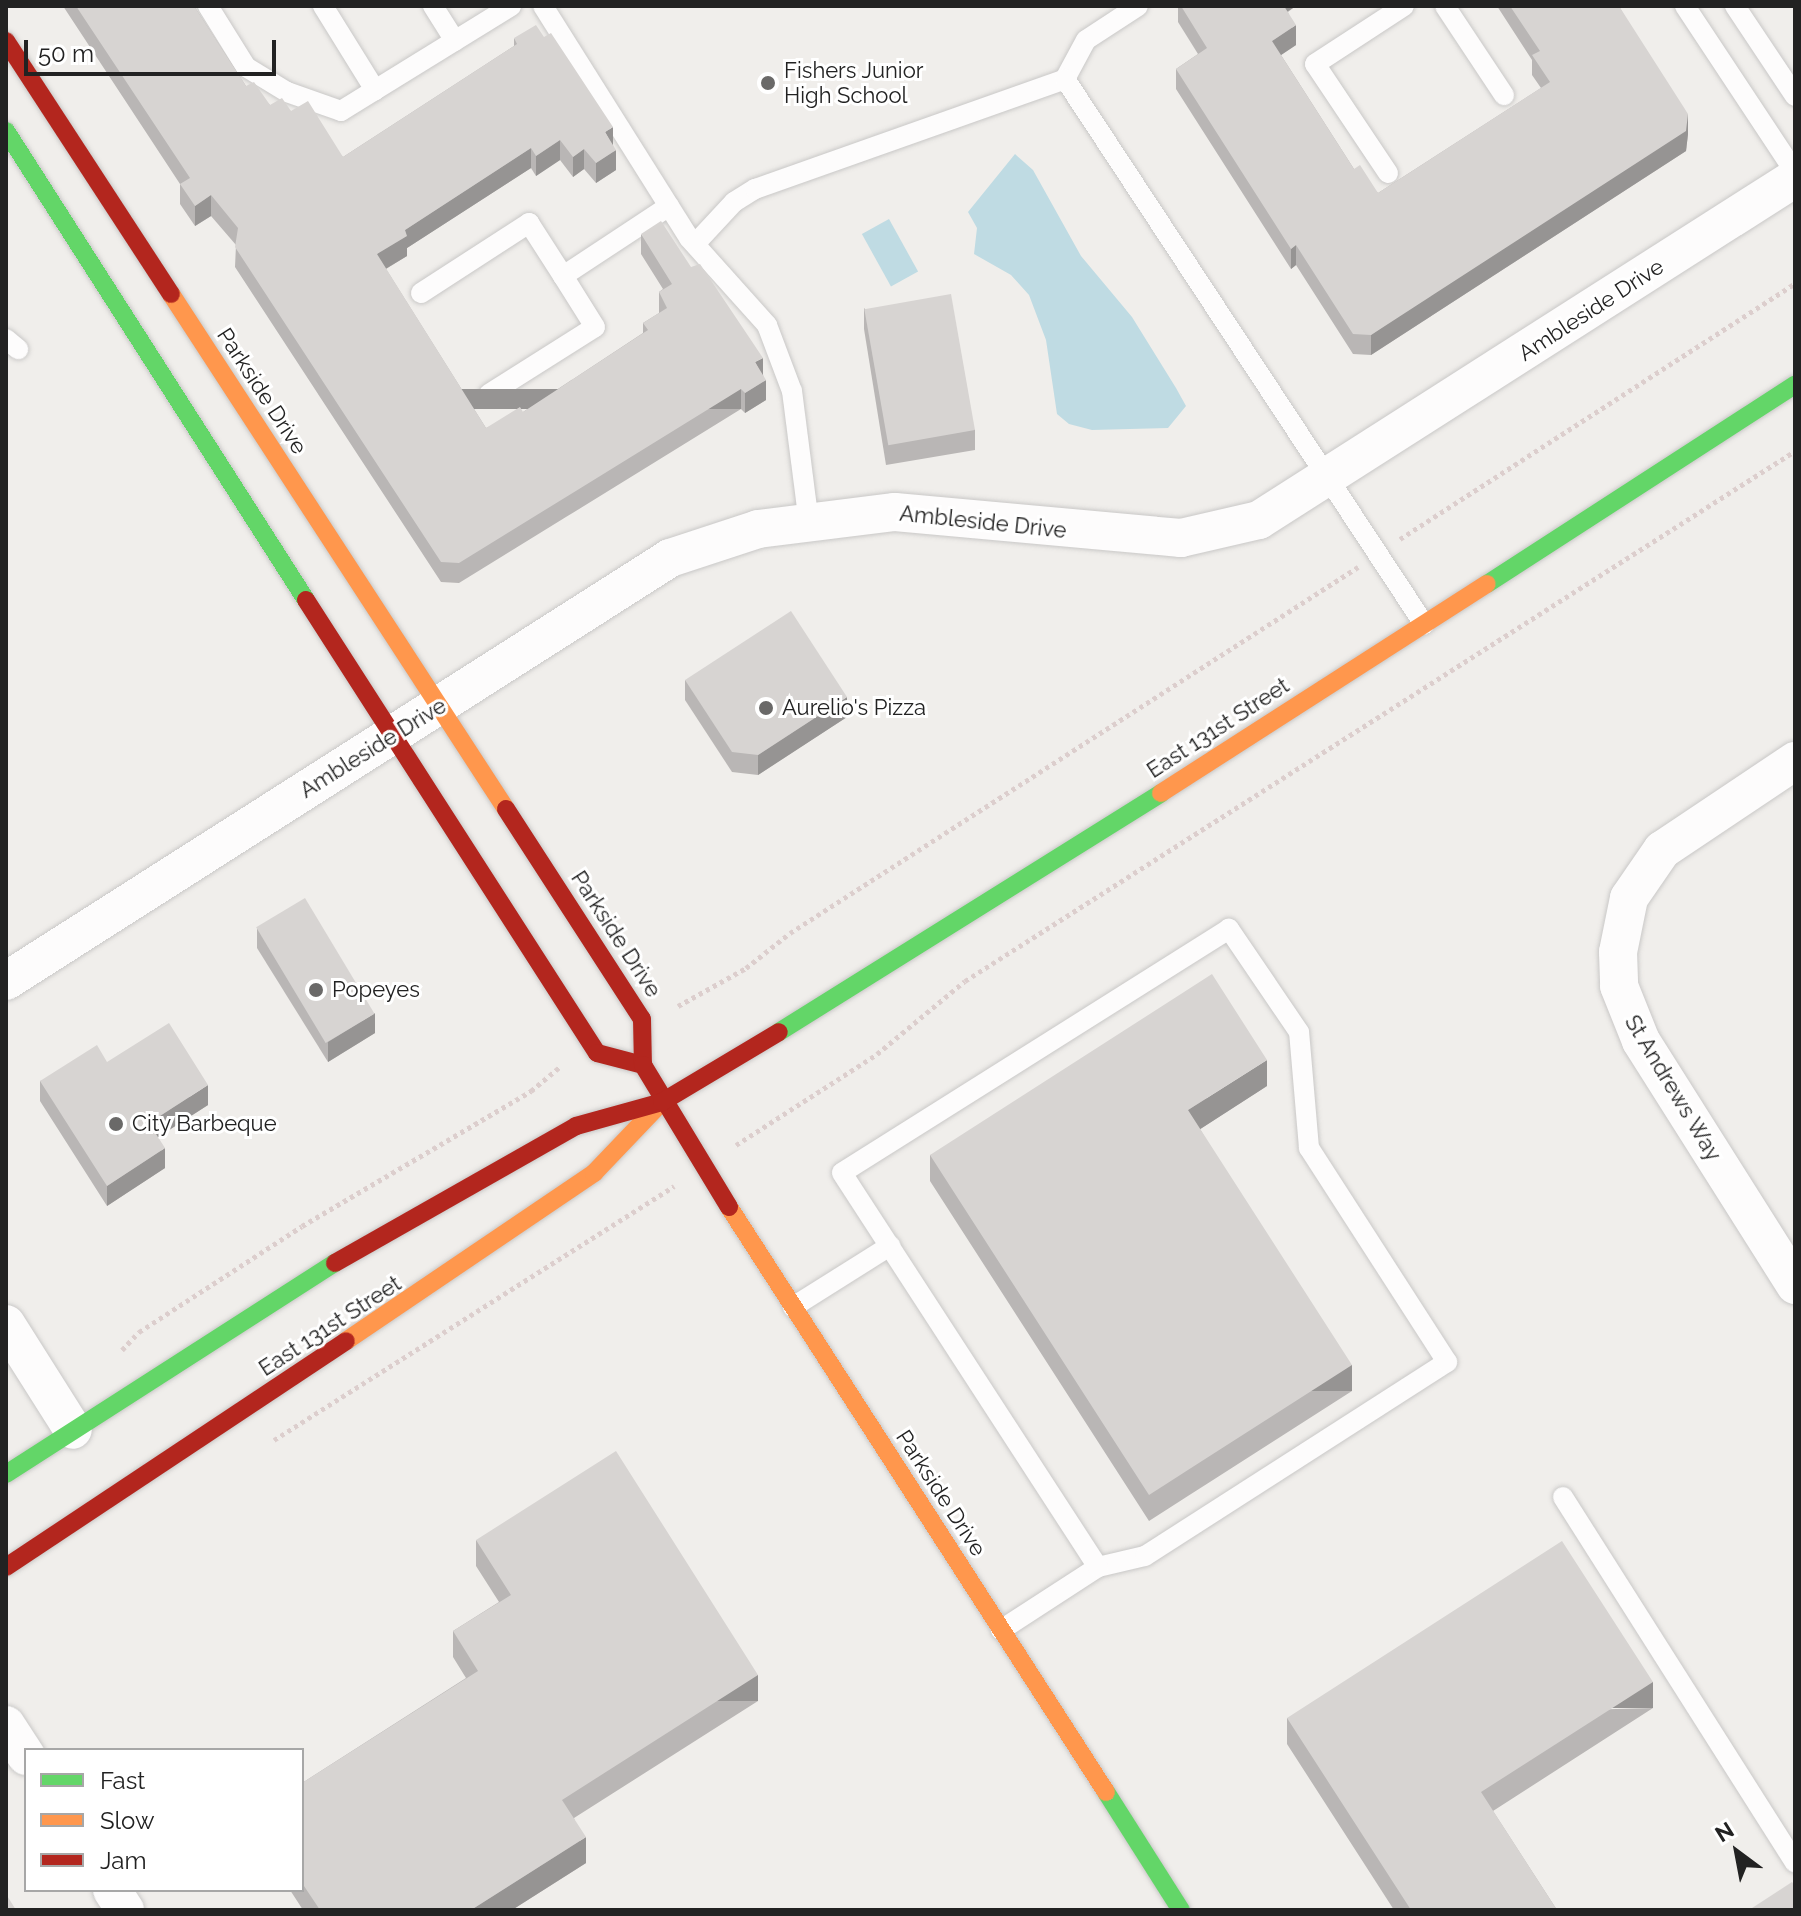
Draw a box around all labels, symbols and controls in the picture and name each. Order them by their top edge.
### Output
scale bar [28,24,280,74]
text: 50 m [38,39,94,68]
place label: Fishers Junior High School [784,57,924,108]
marker: Fishers Junior High School [759,74,777,92]
street label: Ambleside Drive [1513,253,1669,367]
street label: Parkside Drive [211,323,313,459]
street label: Ambleside Drive [898,500,1068,544]
street label: East 131st Street [1142,672,1294,784]
street label: Ambleside Drive [295,692,451,804]
place label: Aurelio's Pizza [782,695,926,721]
marker: Aurelio's Pizza [757,699,775,717]
street label: Parkside Drive [565,866,667,1002]
place label: Popeyes [332,977,420,1003]
marker: Popeyes [307,981,325,999]
street label: St Andrews Way [1619,1010,1727,1166]
place label: City Barbeque [132,1111,277,1137]
marker: City Barbeque [107,1115,125,1133]
street label: East 131st Street [254,1270,406,1382]
street label: Parkside Drive [890,1425,992,1561]
legend [24,1748,304,1892]
text: Fast [100,1766,145,1795]
text: Slow [100,1806,154,1835]
north arrow [1697,1812,1777,1892]
text: N [1710,1816,1738,1847]
text: Jam [100,1846,146,1875]

